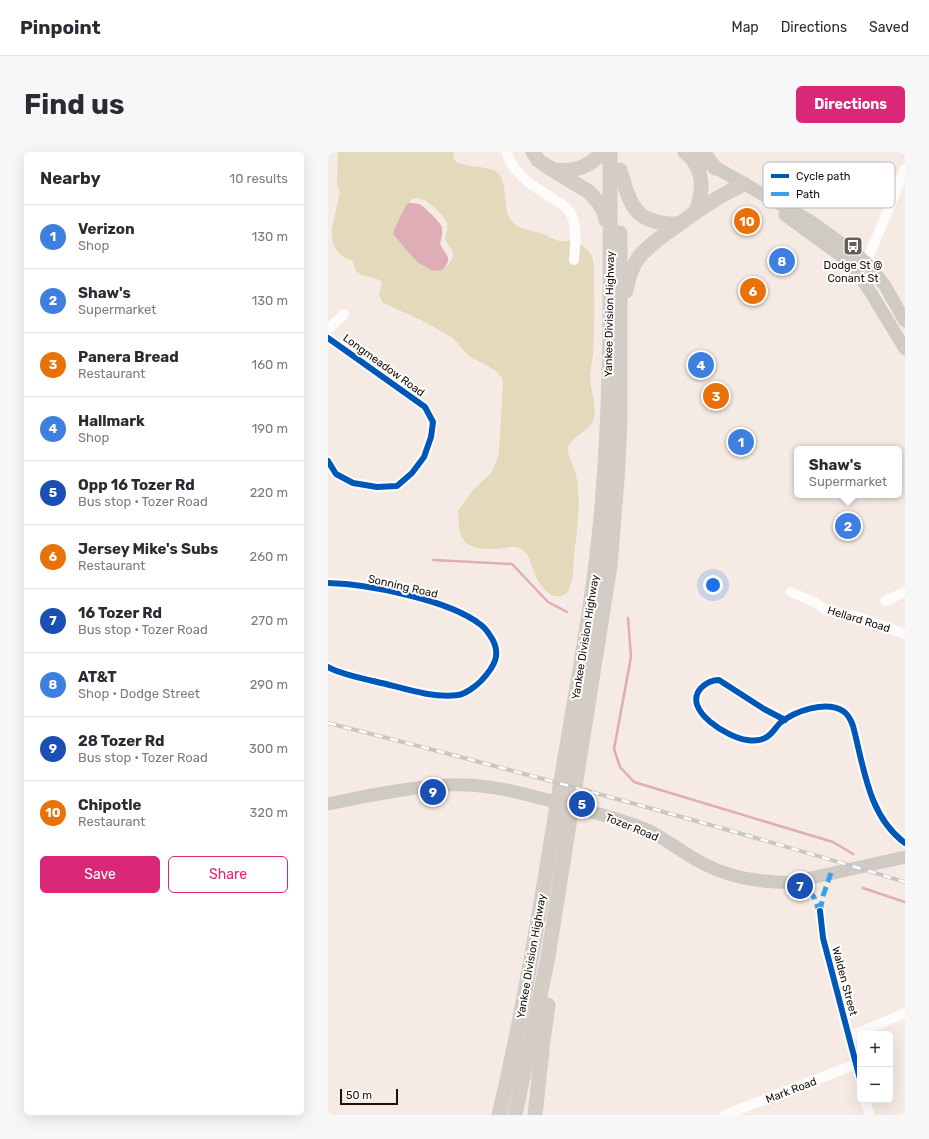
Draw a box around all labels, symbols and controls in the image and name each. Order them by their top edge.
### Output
text: Pinpoint [20,16,101,39]
text: Map [732,19,759,36]
text: Directions [781,19,847,36]
text: Saved [869,19,909,36]
button: Directions [796,86,905,123]
text: Find us [24,88,124,121]
legend [763,162,895,208]
text: Nearby [40,168,101,188]
text: Cycle path [796,170,850,183]
text: 10 results [230,171,288,186]
text: Path [796,188,820,201]
pin: 10 [734,206,760,236]
text: Verizon [78,220,135,238]
text: 1 [50,229,56,244]
text: 130 m [252,229,288,244]
bus stop icon: Dodge St @ Conant St [842,235,864,257]
text: Shop [78,238,109,253]
pin: 8 [769,246,795,276]
street label: Yankee Division Highway [602,251,617,377]
place label: Dodge St @ Conant St [824,259,882,285]
pin: 6 [740,276,766,306]
text: Shaw's [78,284,131,302]
text: 2 [49,293,57,308]
text: 130 m [252,293,288,308]
text: Supermarket [78,302,156,317]
street label: Longmeadow Road [340,331,427,399]
text: Panera Bread [78,348,179,366]
pin: 4 [688,350,714,380]
text: 3 [49,357,57,372]
text: 160 m [252,357,288,372]
text: Restaurant [78,366,145,381]
pin: 3 [703,381,729,411]
text: Hallmark [78,412,145,430]
text: 4 [49,421,57,436]
text: 190 m [252,421,288,436]
pin: 1 [728,427,754,457]
text: Shop [78,430,109,445]
popup [794,446,902,498]
text: Shaw's [809,456,862,474]
text: Supermarket [809,474,887,489]
text: Opp 16 Tozer Rd [78,476,195,494]
text: 5 [49,485,57,500]
text: 220 m [250,485,288,500]
text: Bus stop · Tozer Road [78,494,208,509]
pin: 2 [835,511,861,541]
text: Jersey Mike's Subs [78,540,218,558]
text: 6 [49,549,57,564]
text: 260 m [250,549,288,564]
text: Restaurant [78,558,145,573]
street label: Sonning Road [367,572,439,601]
street label: Yankee Division Highway [569,574,602,701]
your location [703,575,723,595]
text: 16 Tozer Rd [78,604,162,622]
street label: Hellard Road [826,604,892,635]
text: 7 [49,613,57,628]
text: 270 m [251,613,288,628]
text: Bus stop · Tozer Road [78,622,208,637]
text: AT&T [78,668,117,686]
text: 8 [49,677,57,692]
text: 290 m [250,677,288,692]
text: Shop · Dodge Street [78,686,200,701]
text: 28 Tozer Rd [78,732,165,750]
text: 9 [49,741,57,756]
text: 300 m [249,741,288,756]
text: Bus stop · Tozer Road [78,750,208,765]
pin: 9 [420,777,446,807]
pin: 5 [569,789,595,819]
text: Chipotle [78,796,141,814]
text: 10 [45,805,61,820]
text: 320 m [250,805,288,820]
street label: Tozer Road [603,811,660,844]
text: Restaurant [78,814,145,829]
button: Save [40,856,160,893]
button: Share [168,856,288,893]
pin: 7 [787,871,813,901]
street label: Yankee Division Highway [514,893,549,1020]
street label: Walden Street [829,945,860,1018]
map controls [857,1031,893,1103]
button: + [857,1031,893,1067]
button: − [857,1067,893,1103]
street label: Mark Road [764,1075,818,1106]
scale bar [340,1087,398,1106]
text: 50 m [346,1089,372,1102]

